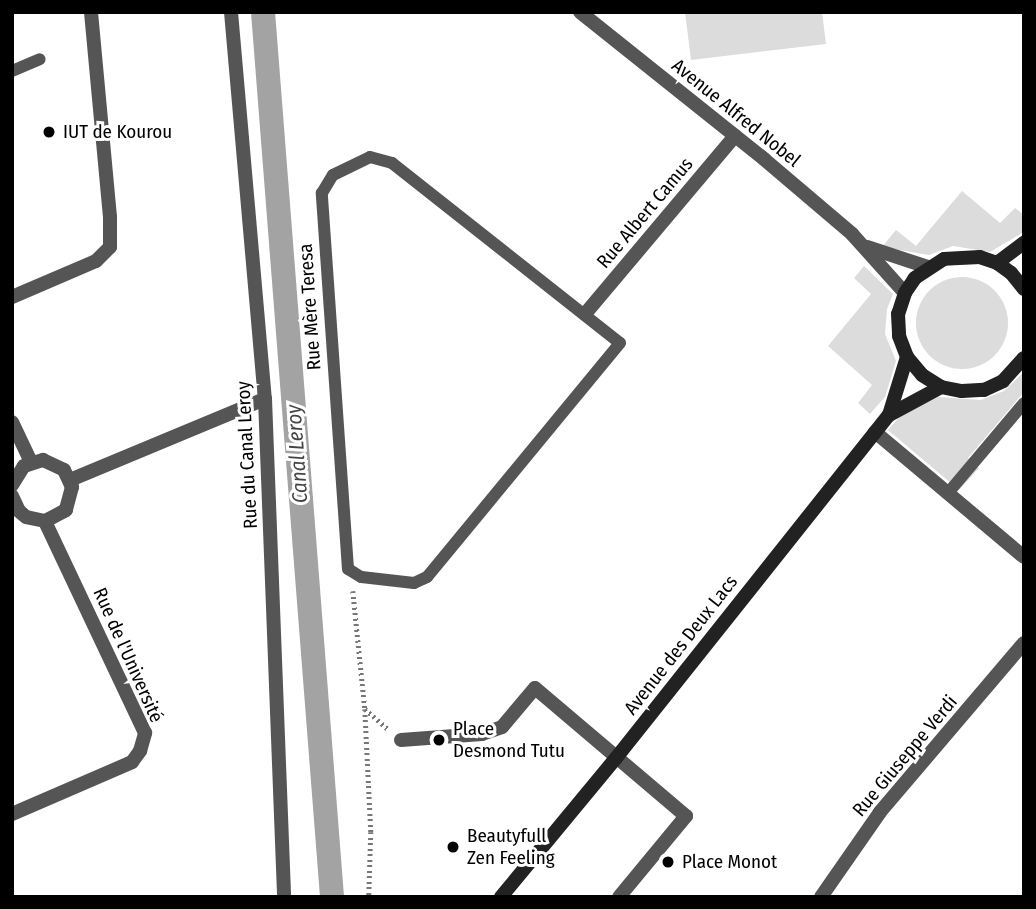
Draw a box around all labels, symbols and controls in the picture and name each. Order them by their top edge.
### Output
street label: Avenue Alfred Nobel [667,54,805,172]
place label: IUT de Kourou [63,121,172,143]
marker: IUT de Kourou [41,124,57,140]
street label: Rue Albert Camus [592,153,698,273]
street label: Rue Mère Teresa [294,243,326,371]
street label: Rue du Canal Leroy [232,381,262,529]
water label: Canal Leroy [281,404,313,504]
street label: Avenue des Deux Lacs [619,571,743,719]
street label: Rue de l'Université [88,584,168,726]
street label: Rue Giuseppe Verdi [848,691,962,821]
place label: Place Desmond Tutu [453,718,565,762]
marker: Place Desmond Tutu [431,732,447,748]
place label: Beautyfull Zen Feeling [467,825,555,869]
marker: Beautyfull Zen Feeling [445,839,461,855]
place label: Place Monot [682,851,777,873]
marker: Place Monot [660,854,676,870]

